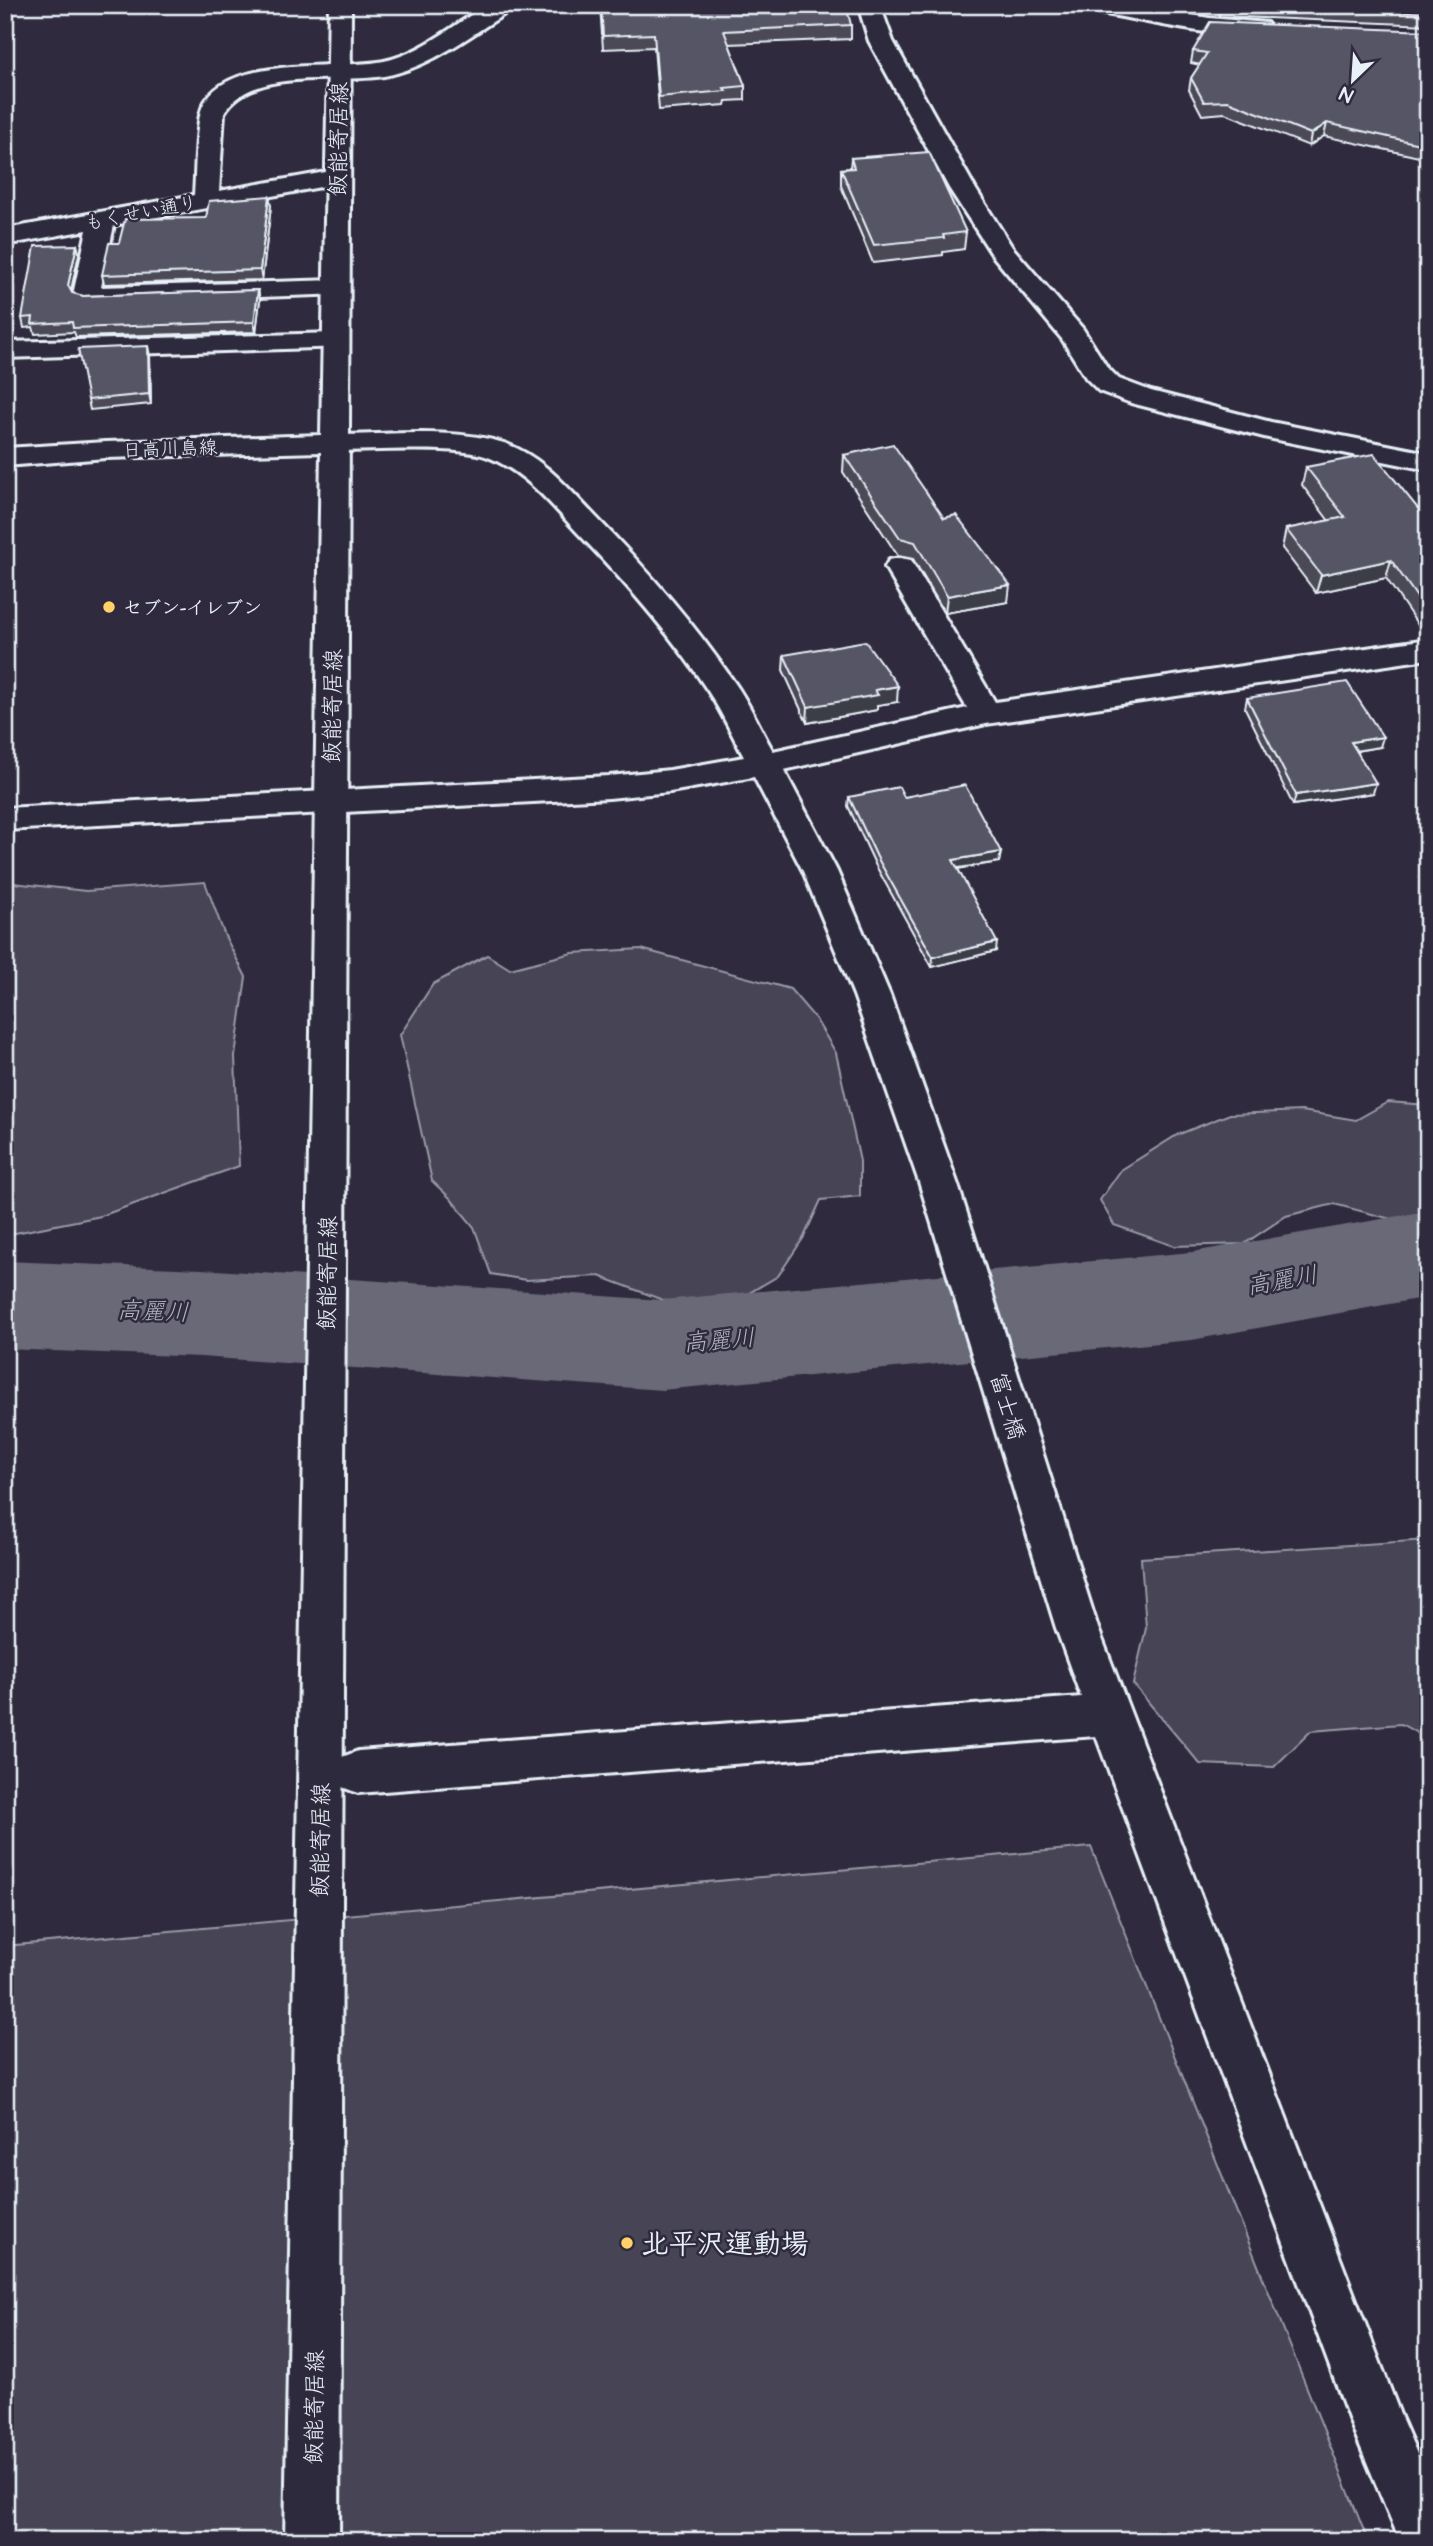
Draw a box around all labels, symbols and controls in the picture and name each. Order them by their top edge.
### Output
north arrow [1318,46,1388,116]
text: N [1335,79,1358,109]
street label: 飯能寄居線 [322,81,356,197]
street label: もくせい通り [83,189,200,238]
street label: 日高川島線 [122,434,218,465]
place label: セブン-イレブン [123,595,262,622]
marker: セブン-イレブン [101,599,117,615]
street label: 飯能寄居線 [316,648,350,764]
street label: 飯能寄居線 [311,1215,345,1331]
water label: 高麗川 [1244,1258,1321,1304]
water label: 高麗川 [116,1294,190,1330]
water label: 高麗川 [682,1321,756,1361]
street label: 富士橋 [982,1369,1032,1444]
street label: 飯能寄居線 [304,1782,338,1898]
place label: 北平沢運動場 [641,2225,809,2264]
marker: 北平沢運動場 [619,2235,635,2251]
street label: 飯能寄居線 [298,2349,332,2465]

